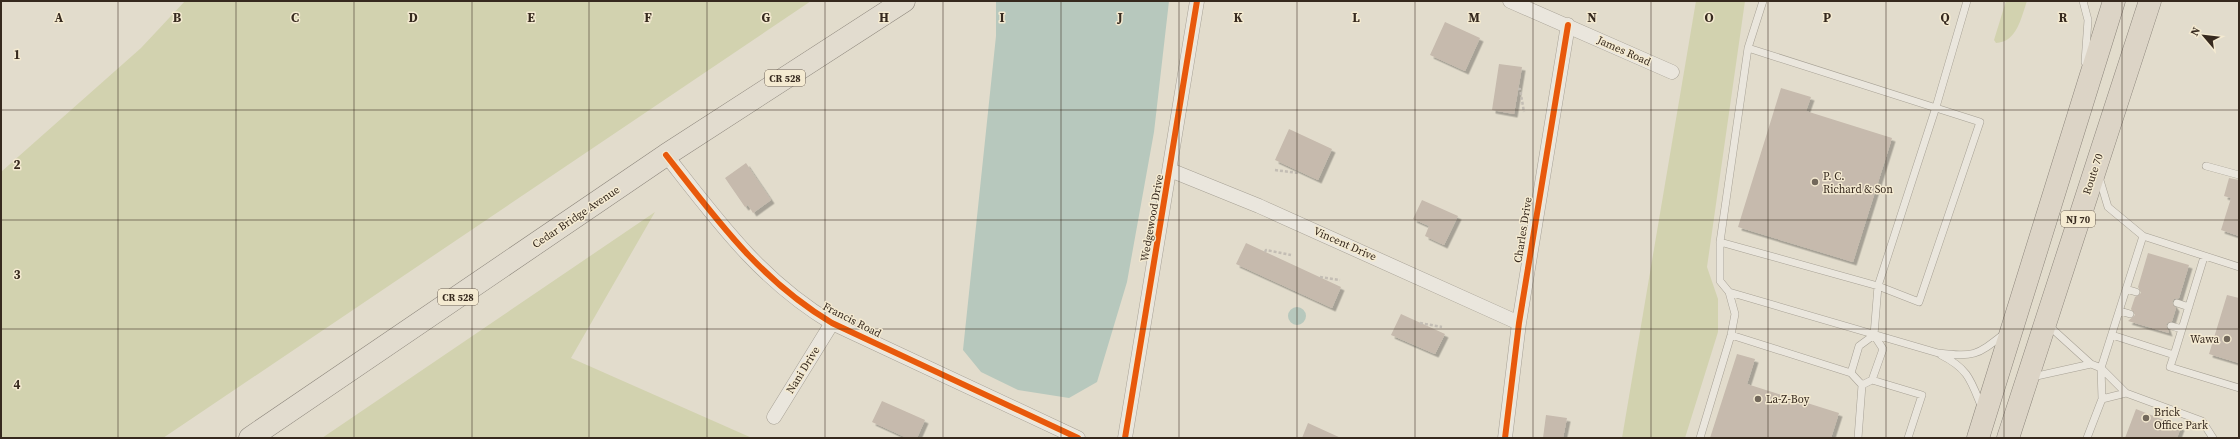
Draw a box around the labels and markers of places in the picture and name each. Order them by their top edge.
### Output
place label: P. C. Richard & Son [1823,169,1893,197]
marker: P. C. Richard & Son [1810,177,1820,187]
place label: Wawa [2190,332,2219,347]
marker: Wawa [2222,334,2232,344]
place label: La-Z-Boy [1766,392,1810,407]
marker: La-Z-Boy [1753,394,1763,404]
place label: Brick Office Park [2154,405,2209,433]
marker: Brick Office Park [2141,413,2151,423]

